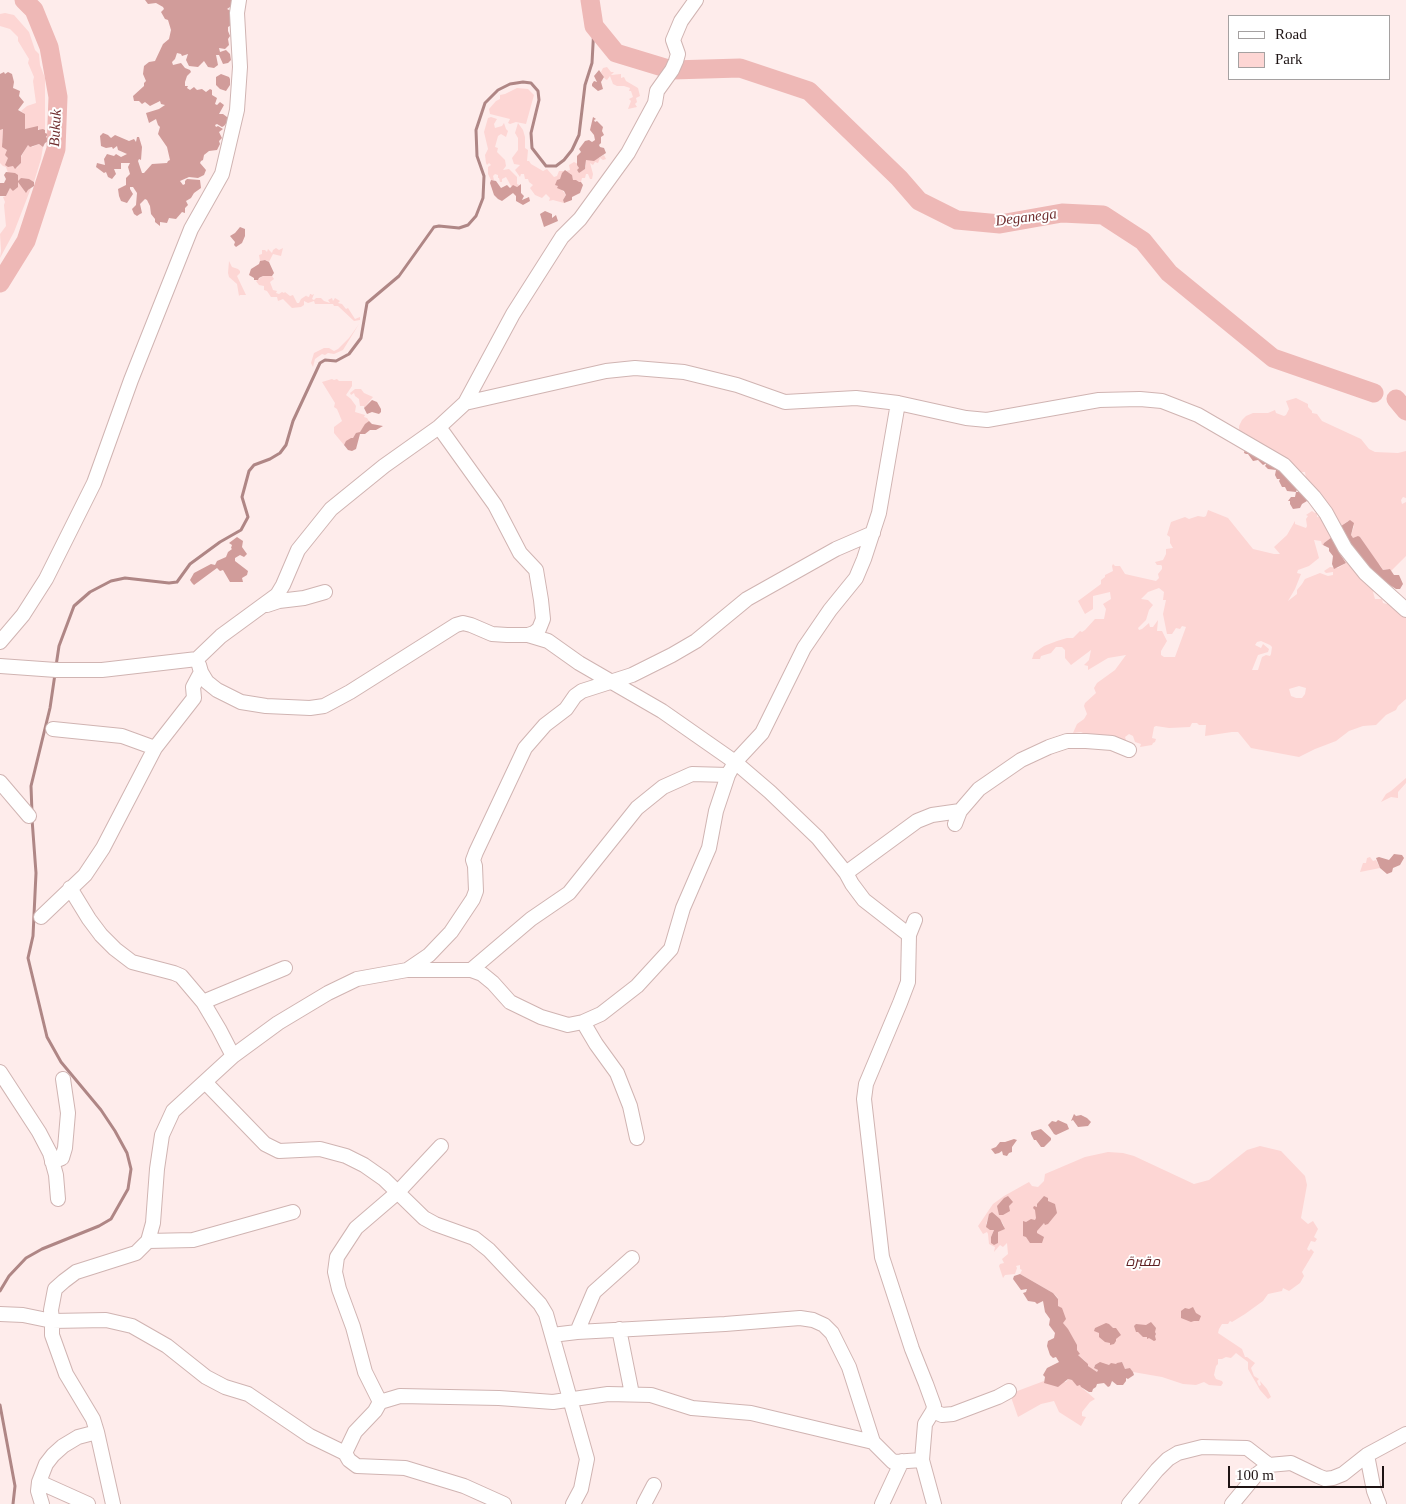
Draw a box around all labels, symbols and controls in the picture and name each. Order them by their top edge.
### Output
legend [1228,15,1391,80]
text: Road [1275,26,1307,42]
text: Park [1275,51,1303,67]
water label: Bukuk [46,109,66,147]
water label: Deganega [994,205,1058,231]
park label: مقبرة [1126,1254,1160,1270]
scale bar [1231,1456,1387,1488]
text: 100 m [1236,1467,1274,1483]

